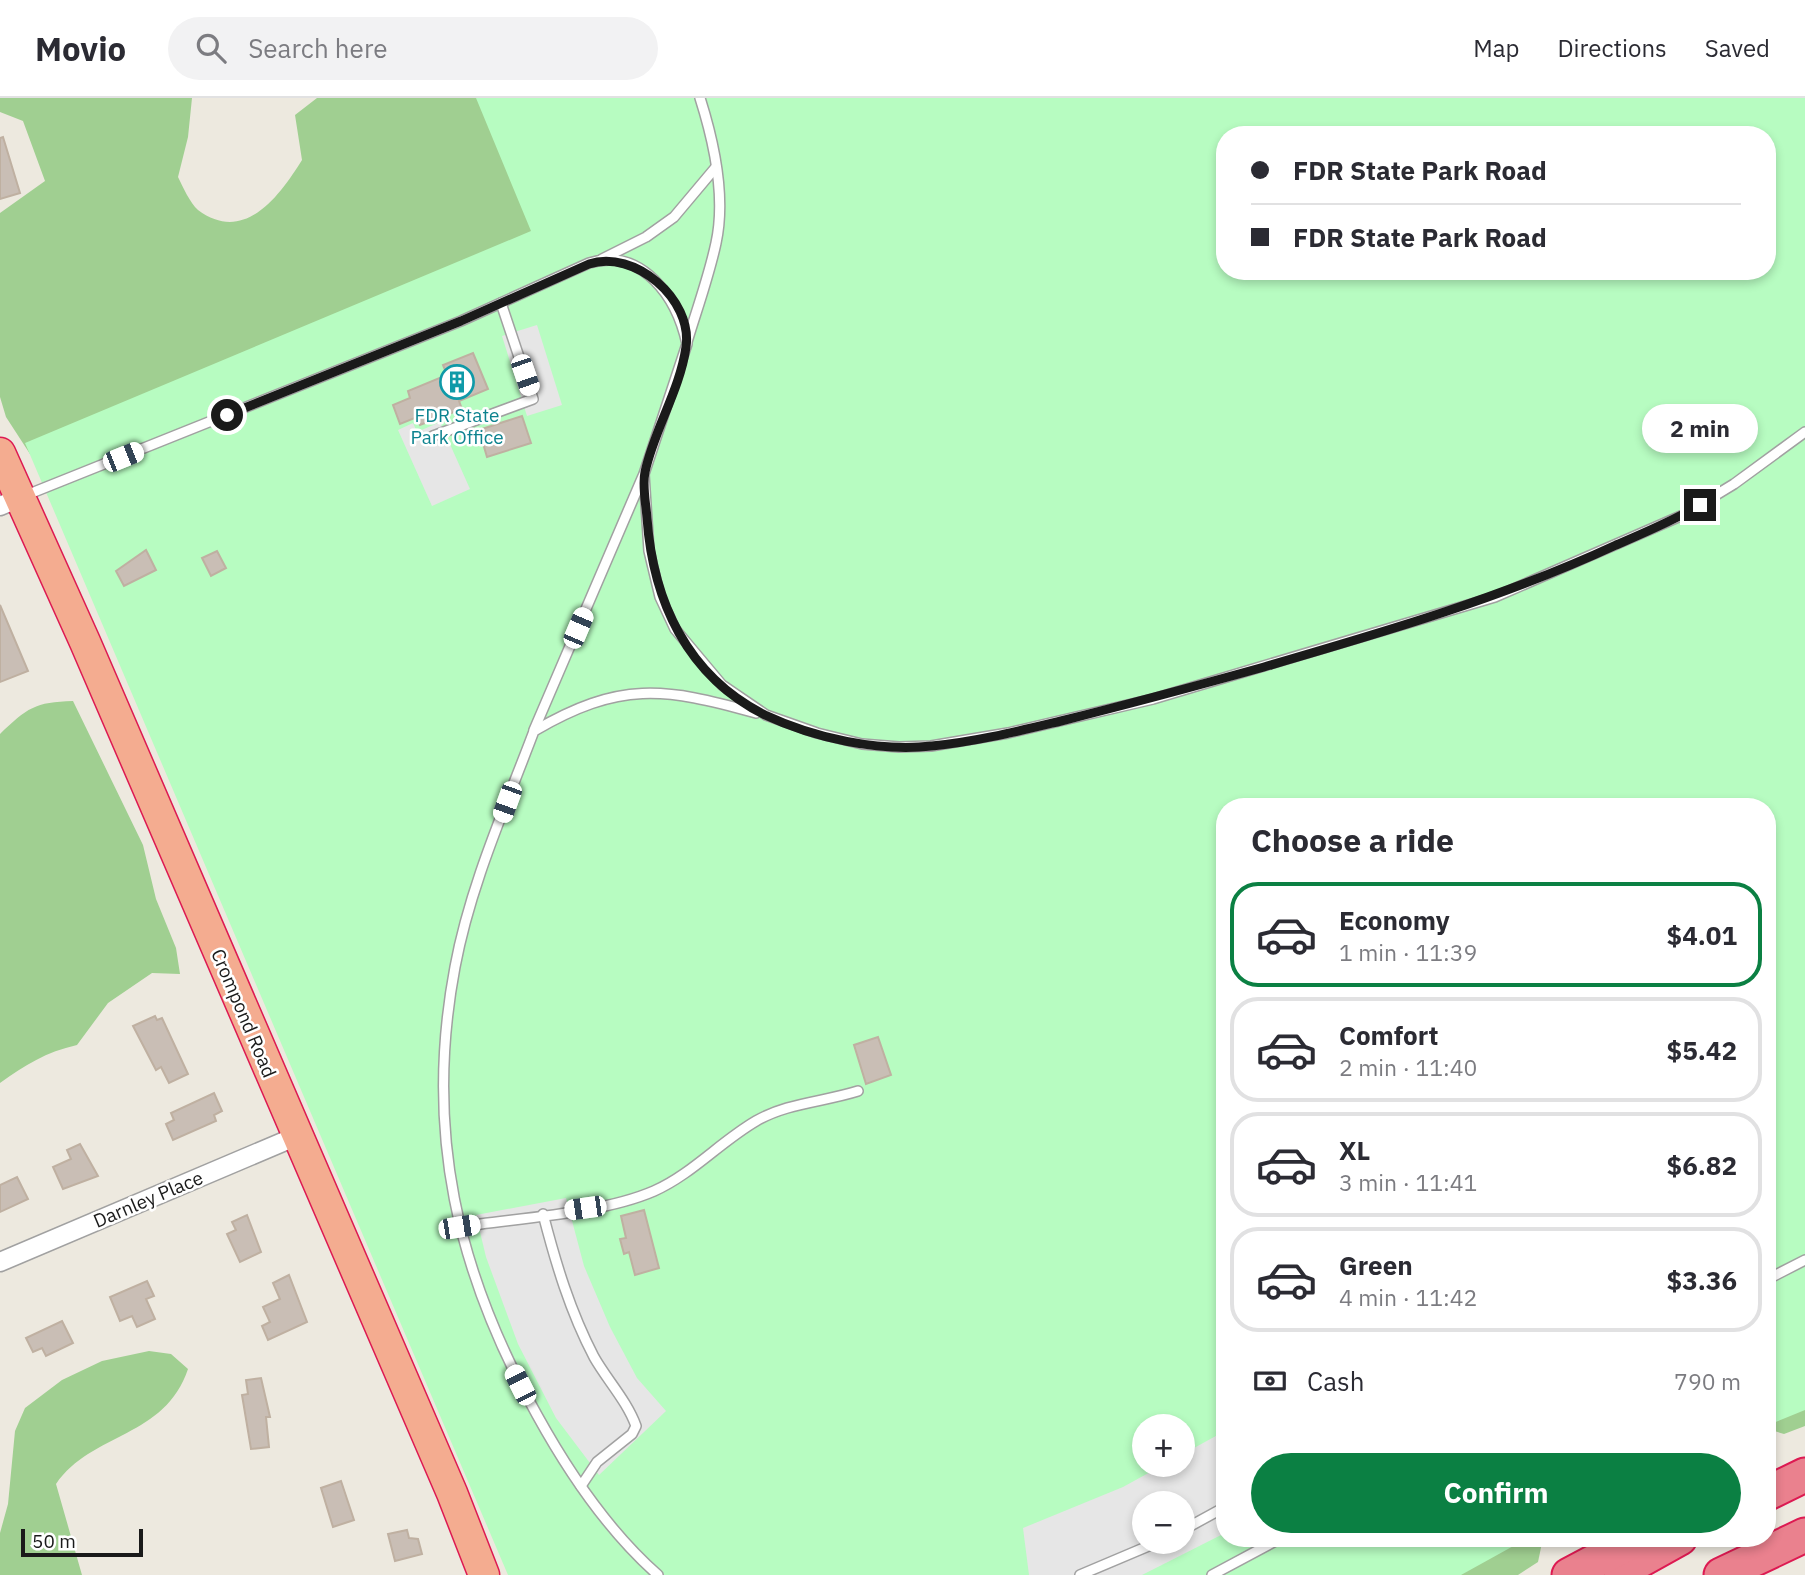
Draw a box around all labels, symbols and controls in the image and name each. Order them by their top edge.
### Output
search box [168,17,658,80]
text: Movio [35,27,126,70]
icon: search [192,29,230,67]
text: Search here [248,31,388,65]
text: Map [1473,32,1519,64]
text: Directions [1557,32,1667,64]
text: Saved [1705,32,1770,64]
text: FDR State Park Road [1293,153,1547,187]
text: FDR State Park Road [1293,220,1547,254]
car [509,352,542,398]
building icon: FDR State Park Office [438,363,476,401]
route start [211,399,243,431]
place label: FDR State Park Office [410,403,504,449]
callout: 2 min [1642,404,1758,452]
text: 2 min [1670,413,1730,443]
car [100,439,147,475]
route end [1684,489,1716,521]
car [561,605,596,651]
car [490,779,525,825]
text: Choose a ride [1251,819,1454,861]
icon: car [1255,903,1318,966]
text: Economy [1339,903,1450,937]
text: $4.01 [1667,918,1737,952]
text: 1 min · 11:39 [1339,937,1477,967]
street label: Crompond Road [206,945,282,1081]
icon: car [1255,1018,1318,1081]
text: Comfort [1339,1018,1438,1052]
text: $5.42 [1667,1033,1737,1067]
text: 2 min · 11:40 [1339,1052,1477,1082]
icon: car [1255,1133,1318,1196]
text: XL [1339,1133,1370,1167]
text: $6.82 [1667,1148,1737,1182]
street label: Darnley Place [90,1165,206,1233]
text: 3 min · 11:41 [1339,1167,1477,1197]
car [563,1195,608,1221]
car [437,1213,482,1241]
icon: car [1255,1248,1318,1311]
text: Green [1339,1248,1413,1282]
text: $3.36 [1667,1263,1737,1297]
text: 4 min · 11:42 [1339,1282,1477,1312]
car [502,1362,539,1408]
icon: cash [1251,1362,1289,1400]
text: Cash [1307,1364,1364,1398]
text: 790 m [1674,1366,1741,1396]
map controls [1132,1414,1195,1554]
button: + [1132,1414,1195,1477]
button: Confirm [1251,1453,1741,1533]
button: − [1132,1491,1195,1554]
scale bar [21,1526,144,1558]
text: 50 m [32,1529,76,1553]

